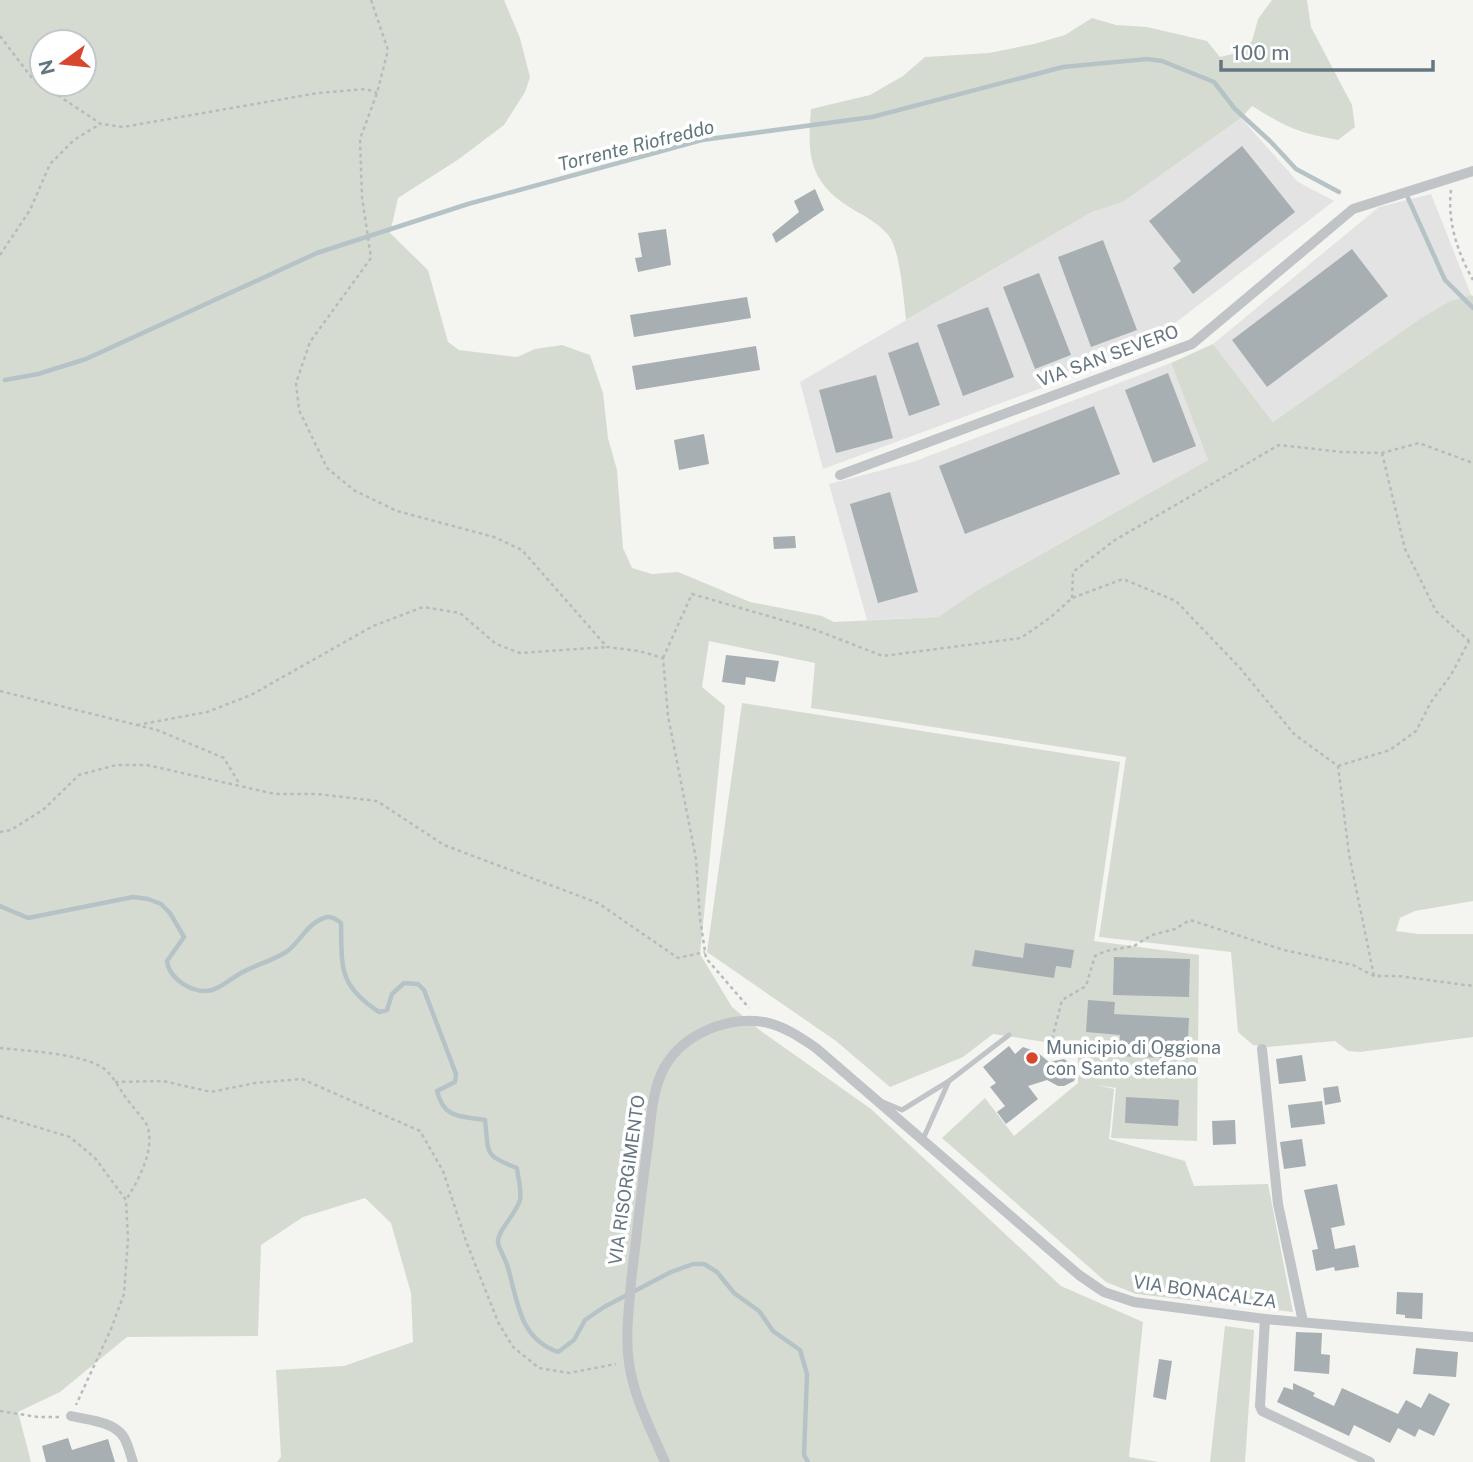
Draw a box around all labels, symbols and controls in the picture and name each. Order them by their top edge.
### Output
north arrow [28,28,98,98]
scale bar [1221,28,1433,72]
text: 100 m [1232,40,1289,65]
text: N [34,57,59,77]
water label: Torrente Riofreddo [556,115,716,175]
street label: VIA SAN SEVERO [1034,320,1181,391]
place label: Municipio di Oggiona con Santo stefano [1046,1037,1221,1079]
marker: Municipio di Oggiona con Santo stefano [1024,1050,1040,1066]
street label: VIA RISORGIMENTO [604,1094,649,1266]
street label: VIA BONACALZA [1132,1271,1279,1312]

